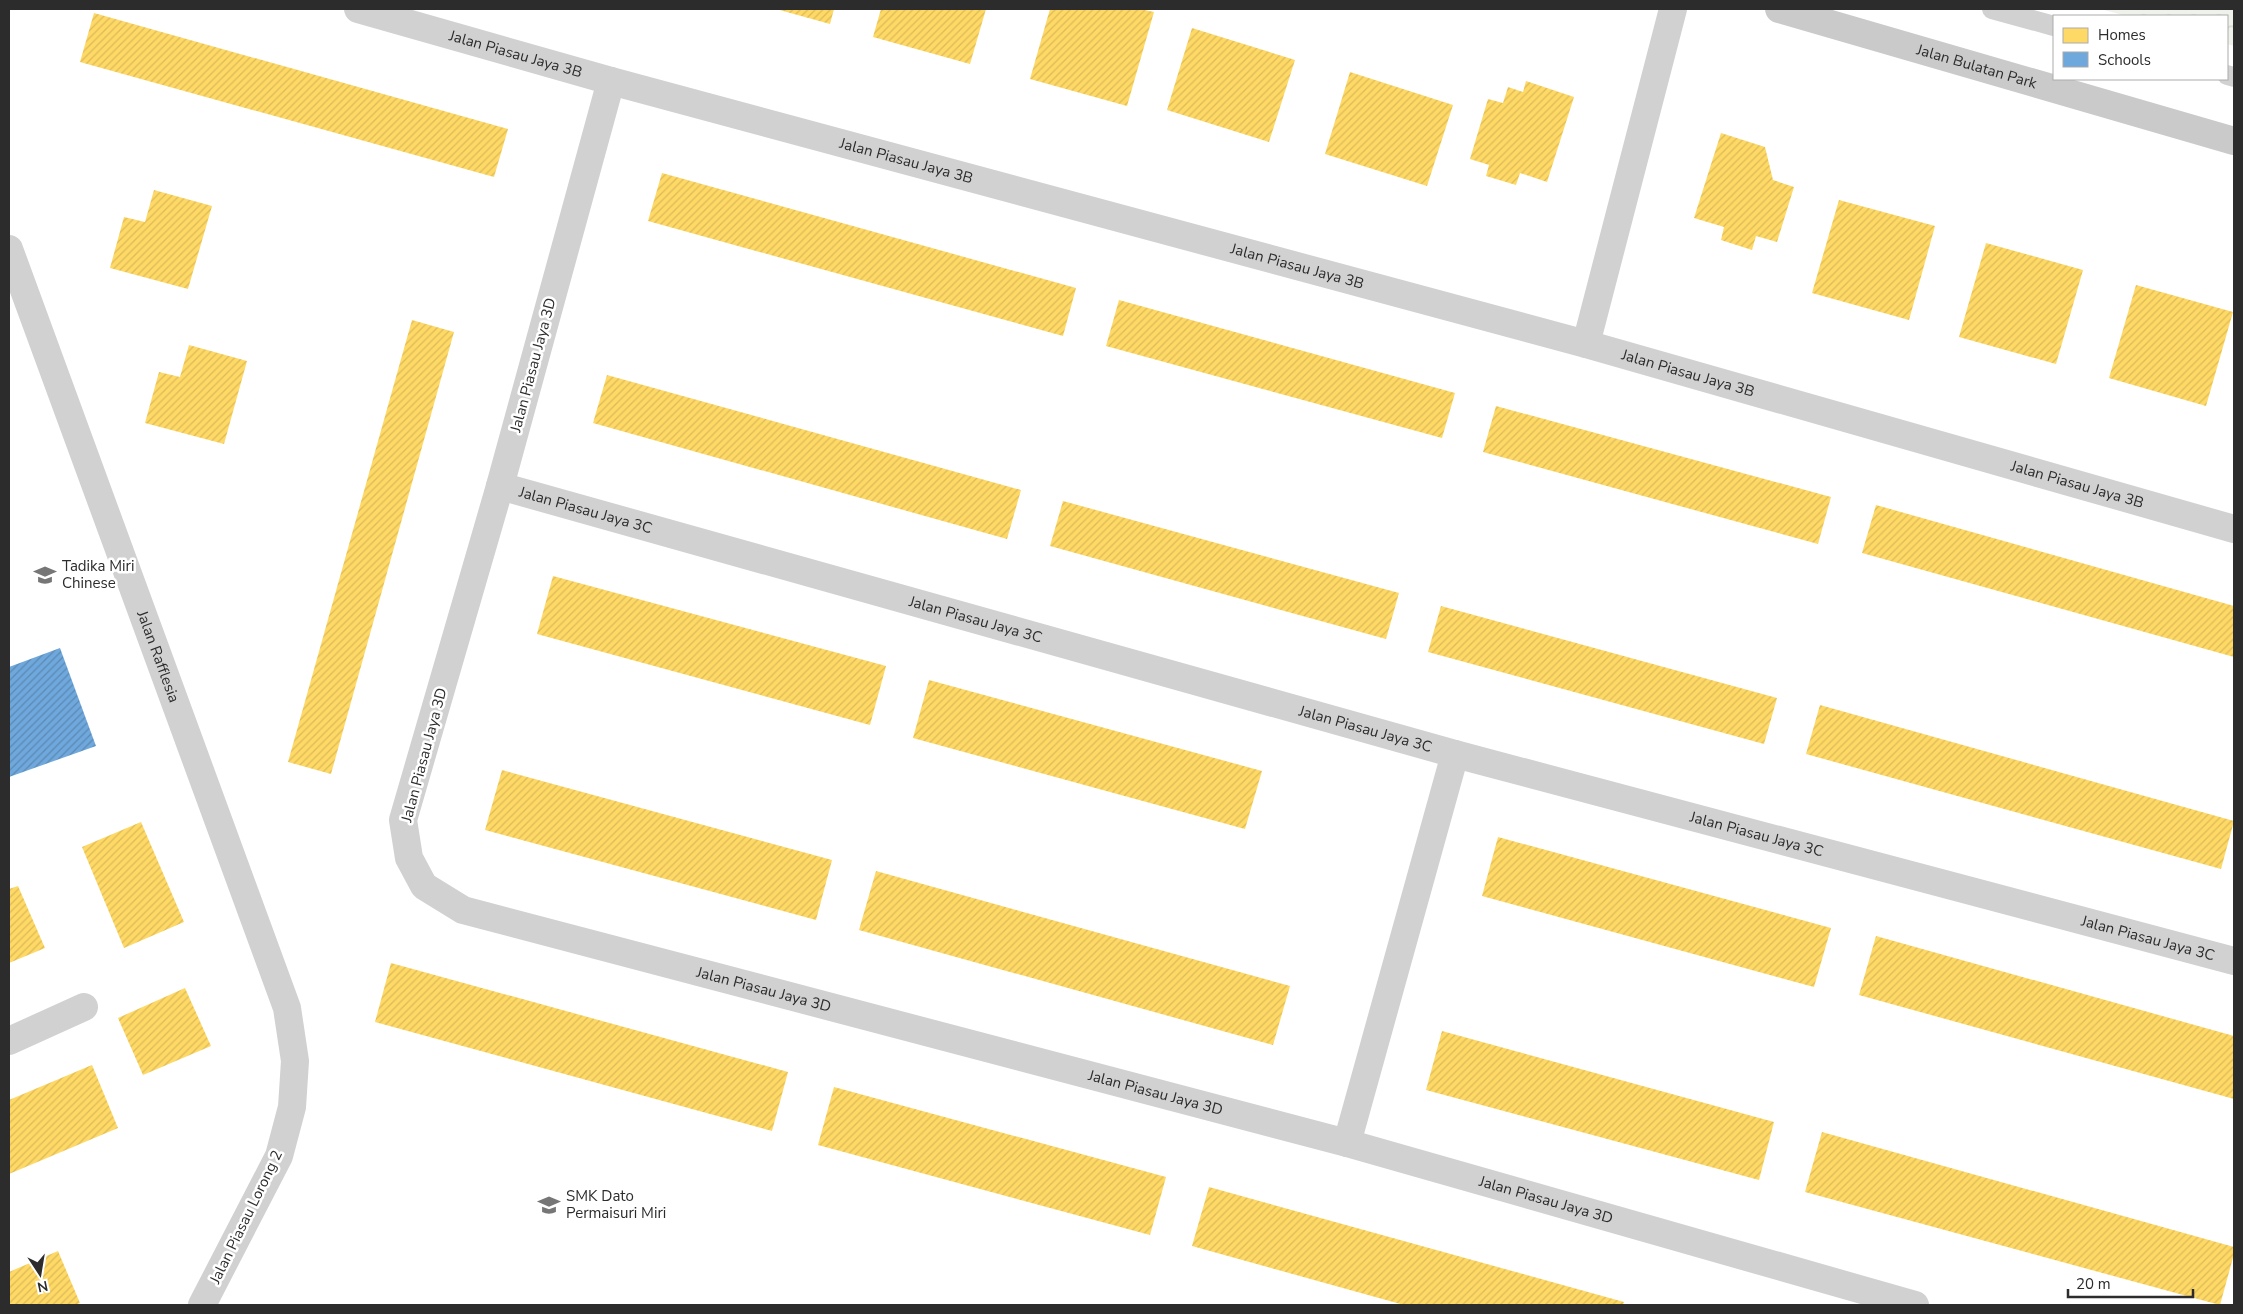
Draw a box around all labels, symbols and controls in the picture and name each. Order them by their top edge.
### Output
legend [2053,15,2228,80]
street label: Jalan Piasau Jaya 3B [446,25,585,82]
text: Homes [2098,25,2146,45]
street label: Jalan Bulatan Park [1913,39,2040,93]
text: Schools [2098,50,2151,70]
street label: Jalan Piasau Jaya 3B [837,133,975,188]
street label: Jalan Piasau Jaya 3B [1228,238,1366,294]
street label: Jalan Piasau Jaya 3D [505,296,561,435]
street label: Jalan Piasau Jaya 3B [1618,344,1757,402]
street label: Jalan Piasau Jaya 3B [2008,456,2146,513]
street label: Jalan Piasau Jaya 3C [516,482,654,538]
place label: Tadika Miri Chinese [62,556,134,593]
school or university icon: Tadika Miri Chinese [32,562,58,588]
street label: Jalan Piasau Jaya 3C [906,591,1044,648]
street label: Jalan Rafflesia [132,607,184,705]
street label: Jalan Piasau Jaya 3D [396,686,452,825]
street label: Jalan Piasau Jaya 3C [1296,700,1434,757]
street label: Jalan Piasau Jaya 3C [1687,807,1826,861]
street label: Jalan Piasau Jaya 3C [2078,911,2217,965]
street label: Jalan Piasau Jaya 3D [694,962,833,1017]
street label: Jalan Piasau Jaya 3D [1085,1065,1225,1120]
street label: Jalan Piasau Lorong 2 [205,1147,287,1288]
street label: Jalan Piasau Jaya 3D [1476,1171,1615,1228]
place label: SMK Dato Permaisuri Miri [566,1186,666,1223]
school or university icon: SMK Dato Permaisuri Miri [536,1192,562,1218]
north arrow [15,1249,65,1299]
scale bar [2068,1266,2193,1298]
text: 20 m [2076,1274,2111,1294]
text: N [35,1276,50,1297]

